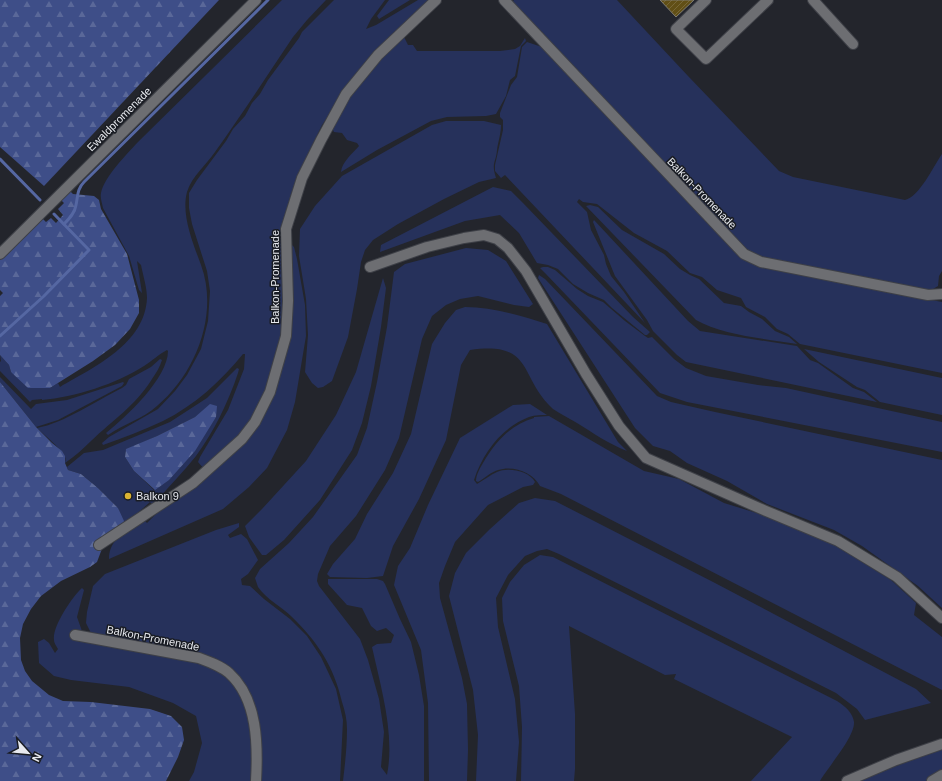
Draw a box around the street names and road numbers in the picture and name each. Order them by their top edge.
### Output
street label: Ewaldpromenade [84,84,154,154]
street label: Balkon-Promenade [665,155,739,231]
street label: Balkon-Promenade [269,230,281,324]
street label: Balkon-Promenade [106,623,200,653]

